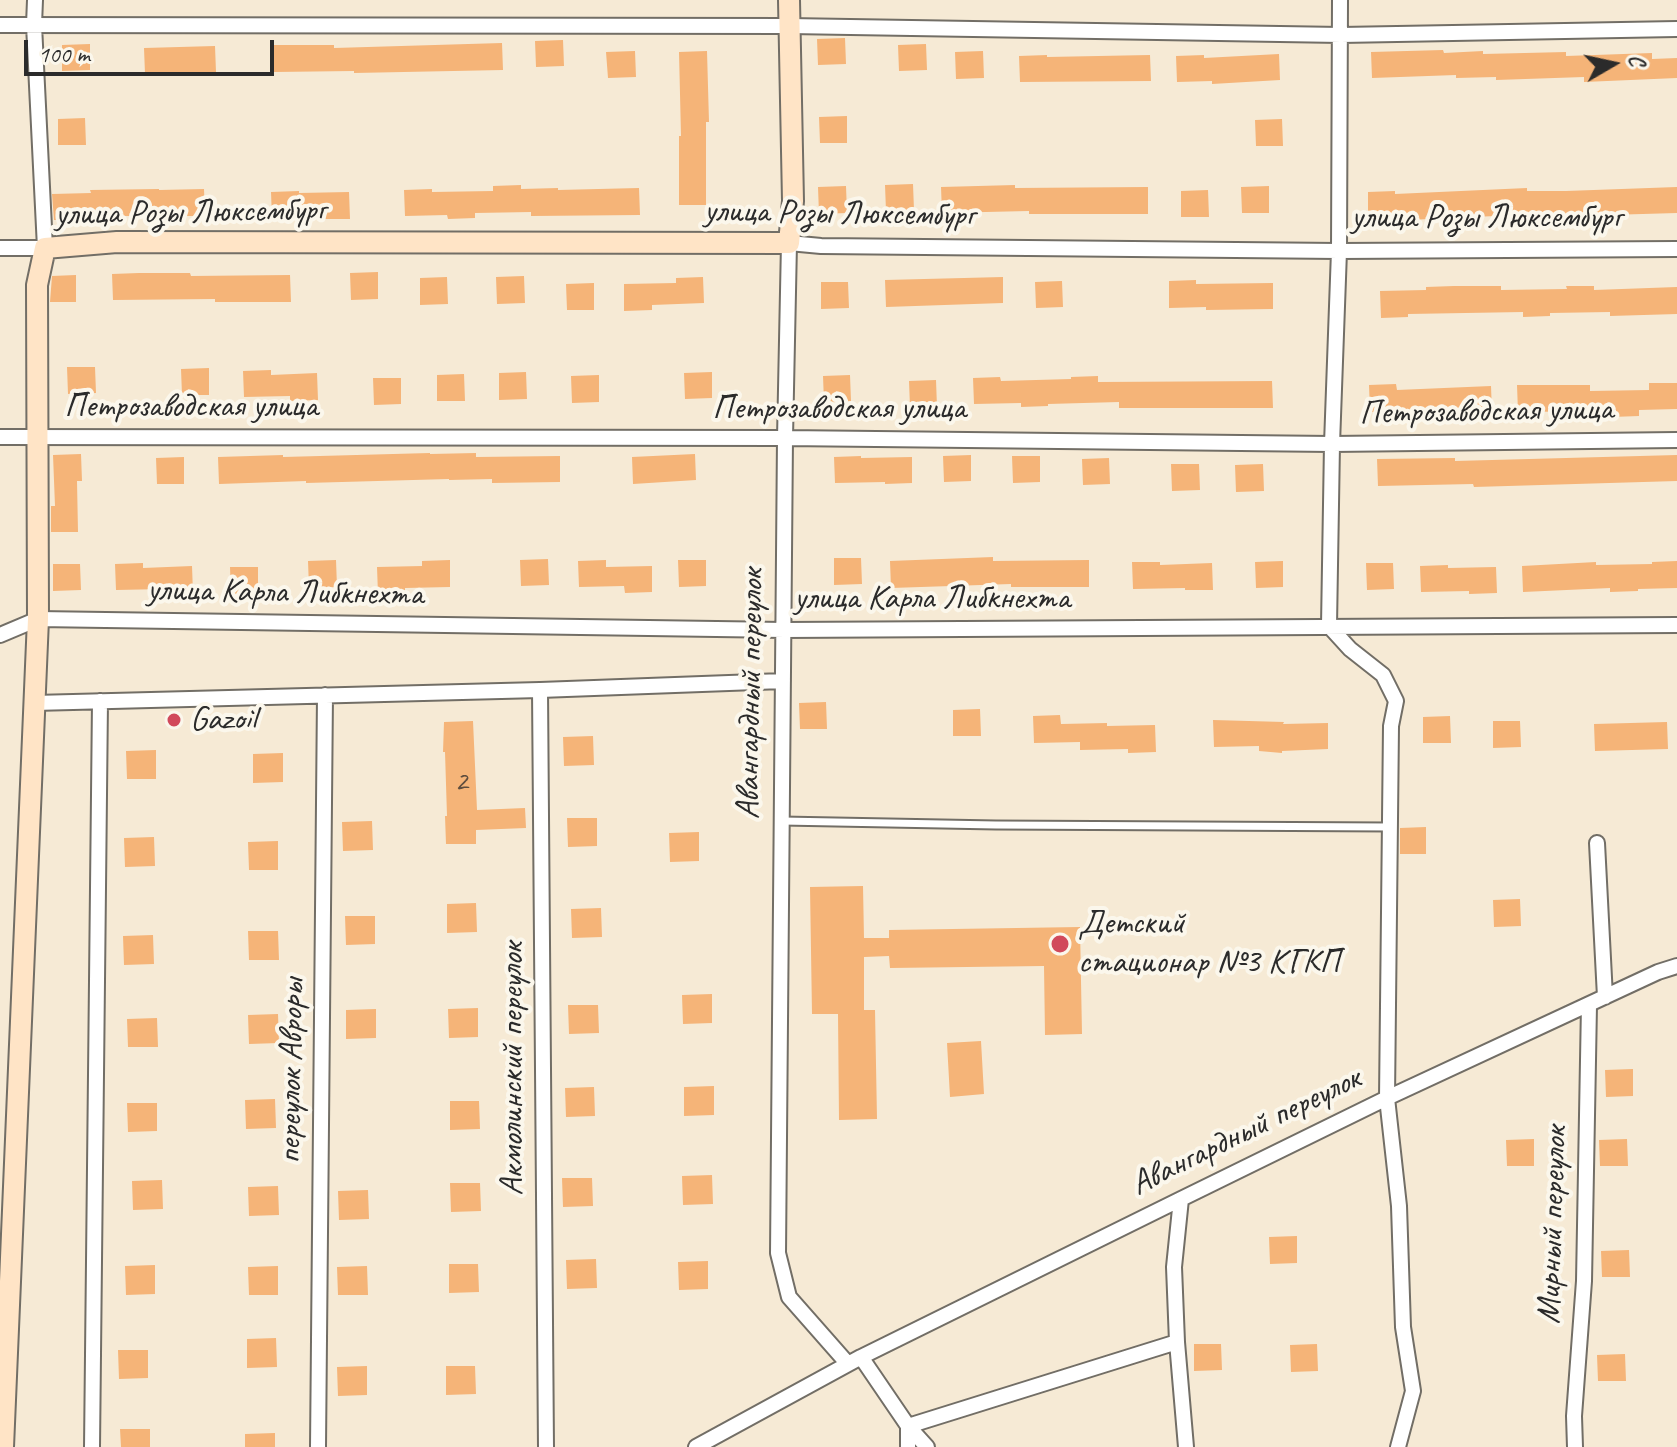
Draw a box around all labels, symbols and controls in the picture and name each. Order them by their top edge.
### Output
scale bar [28,24,278,74]
north arrow [1573,24,1653,104]
text: 100 m [38,39,90,69]
text: С [1622,53,1651,68]
street label: улица Розы Люксембург [55,190,325,236]
street label: улица Розы Люксембург [704,191,974,237]
street label: улица Розы Люксембург [1351,198,1621,238]
street label: Петрозаводская улица [64,387,318,427]
street label: Петрозаводская улица [712,389,966,429]
street label: Петрозаводская улица [1359,389,1613,435]
street label: Авангардный переулок [728,568,774,820]
street label: улица Карла Либкнехта [147,570,423,616]
street label: улица Карла Либкнехта [794,579,1070,619]
place label: Gazoil [190,700,256,740]
marker: Gazoil [165,711,183,729]
house number: 2 [454,764,468,800]
place label: Детский стационар №3 КГКП [1078,904,1340,984]
marker: Детский стационар №3 КГКП [1049,933,1071,955]
street label: Акмолинский переулок [493,942,533,1196]
street label: переулок Авроры [270,978,314,1164]
street label: Авангардный переулок [1124,1059,1368,1205]
street label: Мирный переулок [1529,1125,1577,1325]

